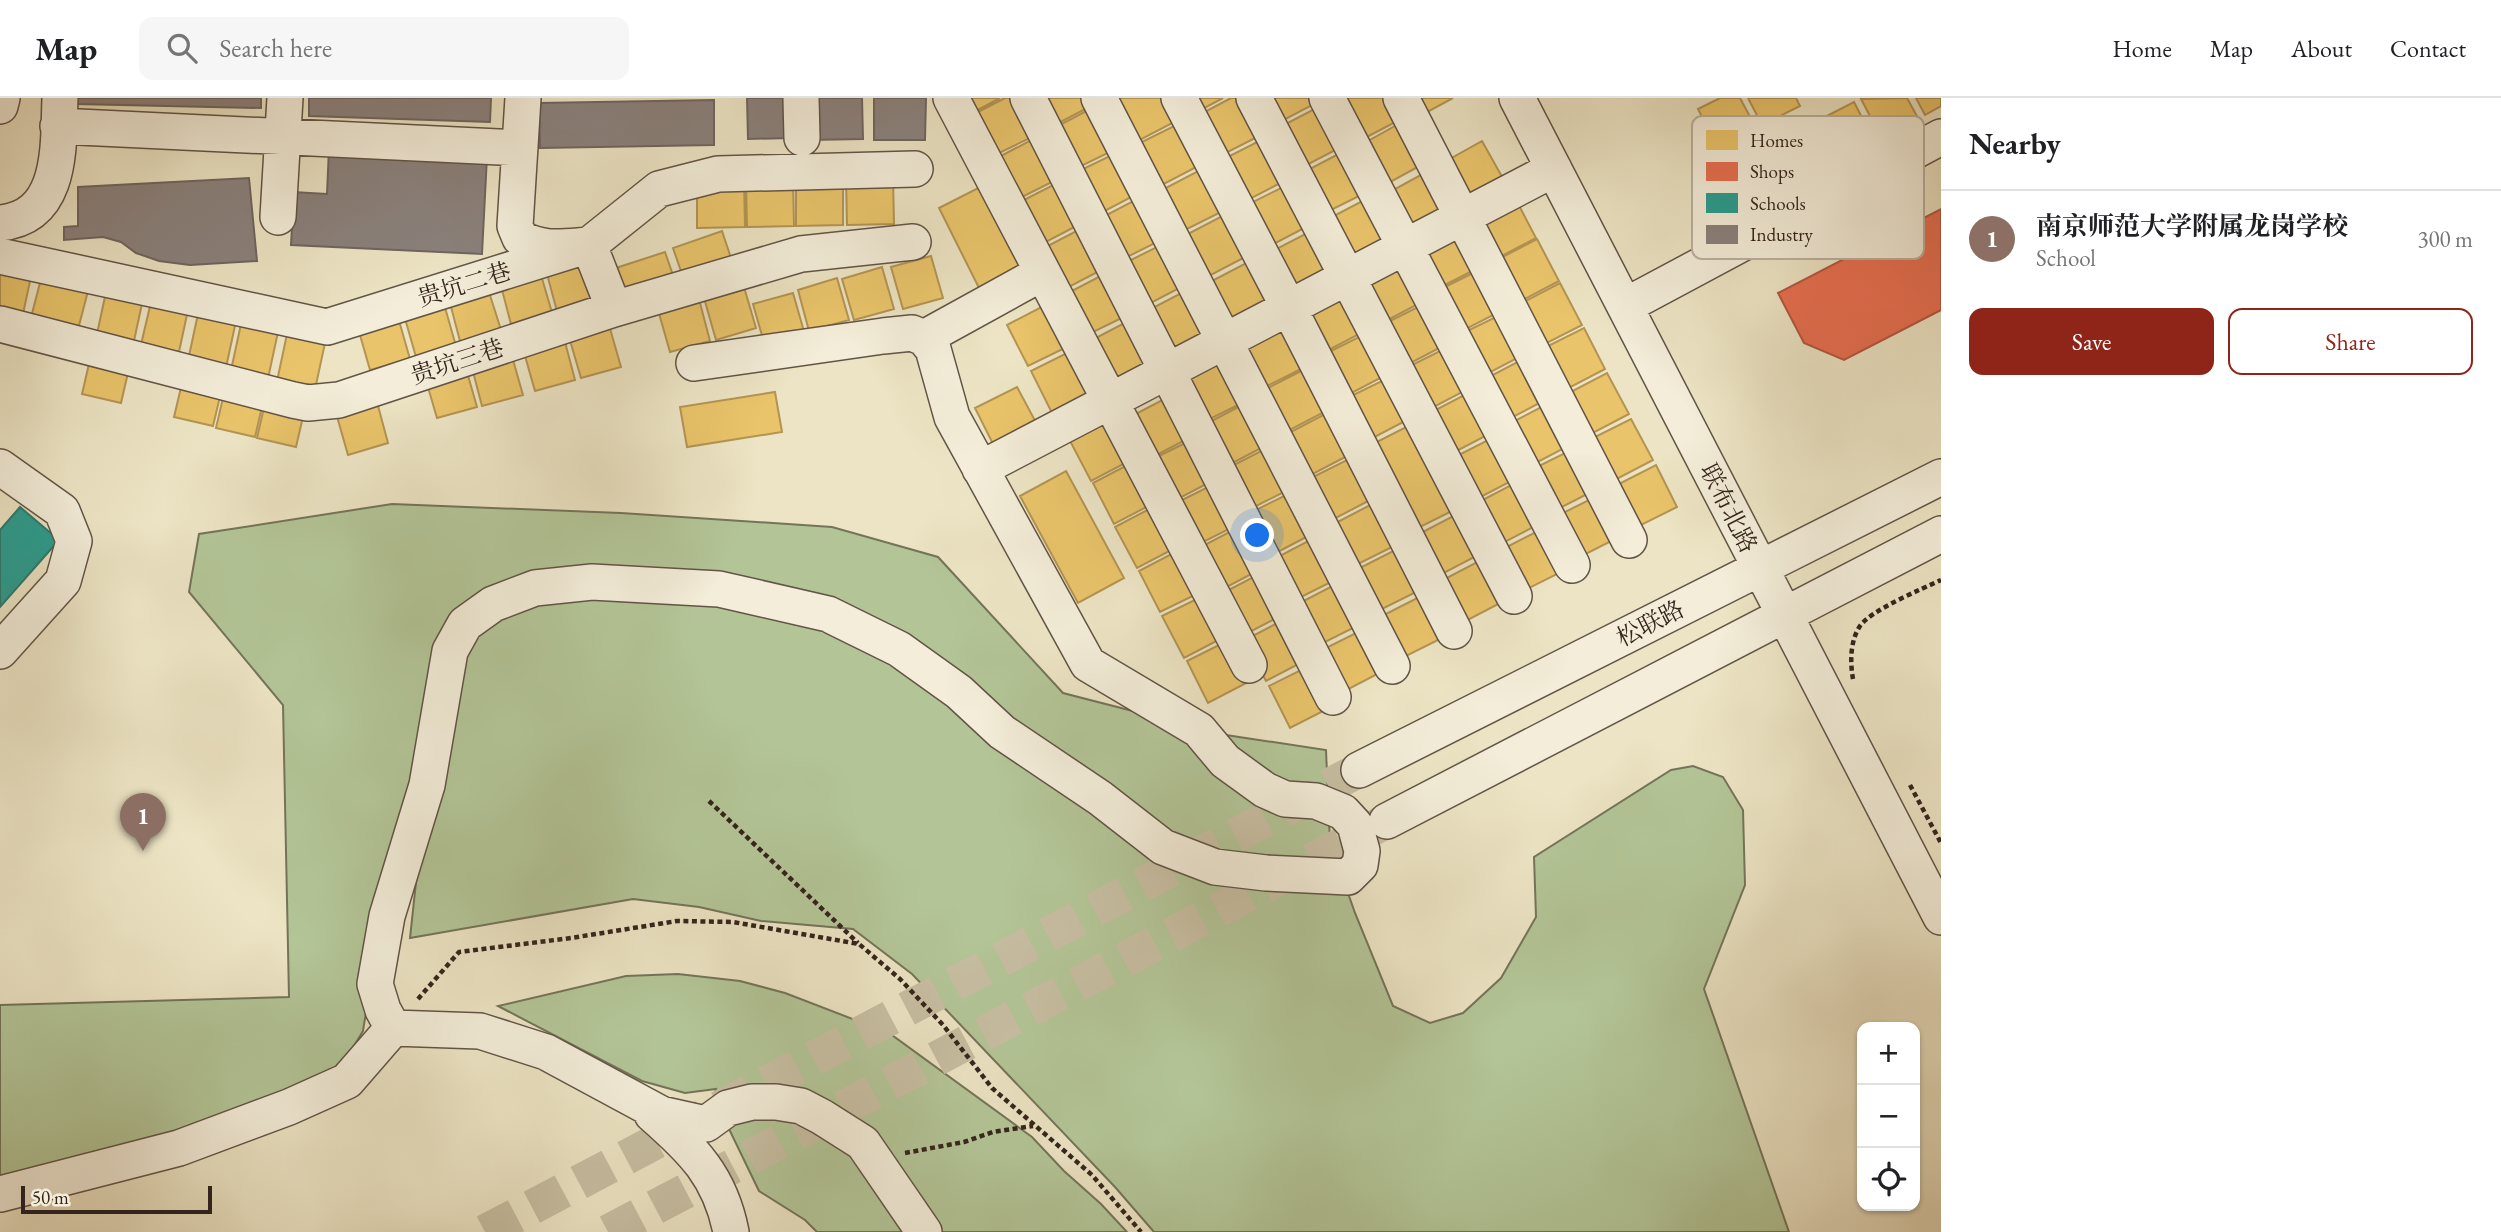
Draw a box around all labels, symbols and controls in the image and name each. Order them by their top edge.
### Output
search box [139,17,629,80]
text: Map [35,27,97,70]
icon: search [163,29,201,67]
text: Search here [219,31,332,65]
text: Home [2112,33,2172,64]
text: Map [2210,33,2253,64]
text: About [2291,33,2352,64]
text: Contact [2390,33,2466,64]
legend [1692,116,1924,259]
text: Nearby [1969,124,2061,163]
text: Homes [1750,128,1803,153]
text: Shops [1750,159,1794,184]
text: Schools [1750,191,1806,216]
text: 南京师范大学附属龙岗学校 [2036,209,2348,243]
text: Industry [1750,222,1814,247]
text: 1 [1986,224,1998,254]
text: 300 m [2417,224,2473,254]
text: School [2036,243,2096,273]
street label: 贵坑二巷 [414,255,514,313]
button: Save [1969,308,2214,375]
button: Share [2228,308,2473,375]
street label: 贵坑三巷 [407,331,507,391]
street label: 联布北路 [1693,458,1765,558]
your location [1240,518,1274,552]
street label: 松联路 [1611,593,1689,653]
pin: 1 [120,793,166,851]
map controls [1857,1022,1920,1211]
button: + [1857,1022,1920,1085]
button: − [1857,1085,1920,1148]
button: locate [1857,1148,1920,1211]
scale bar [21,1183,212,1215]
text: 50 m [32,1185,69,1210]

